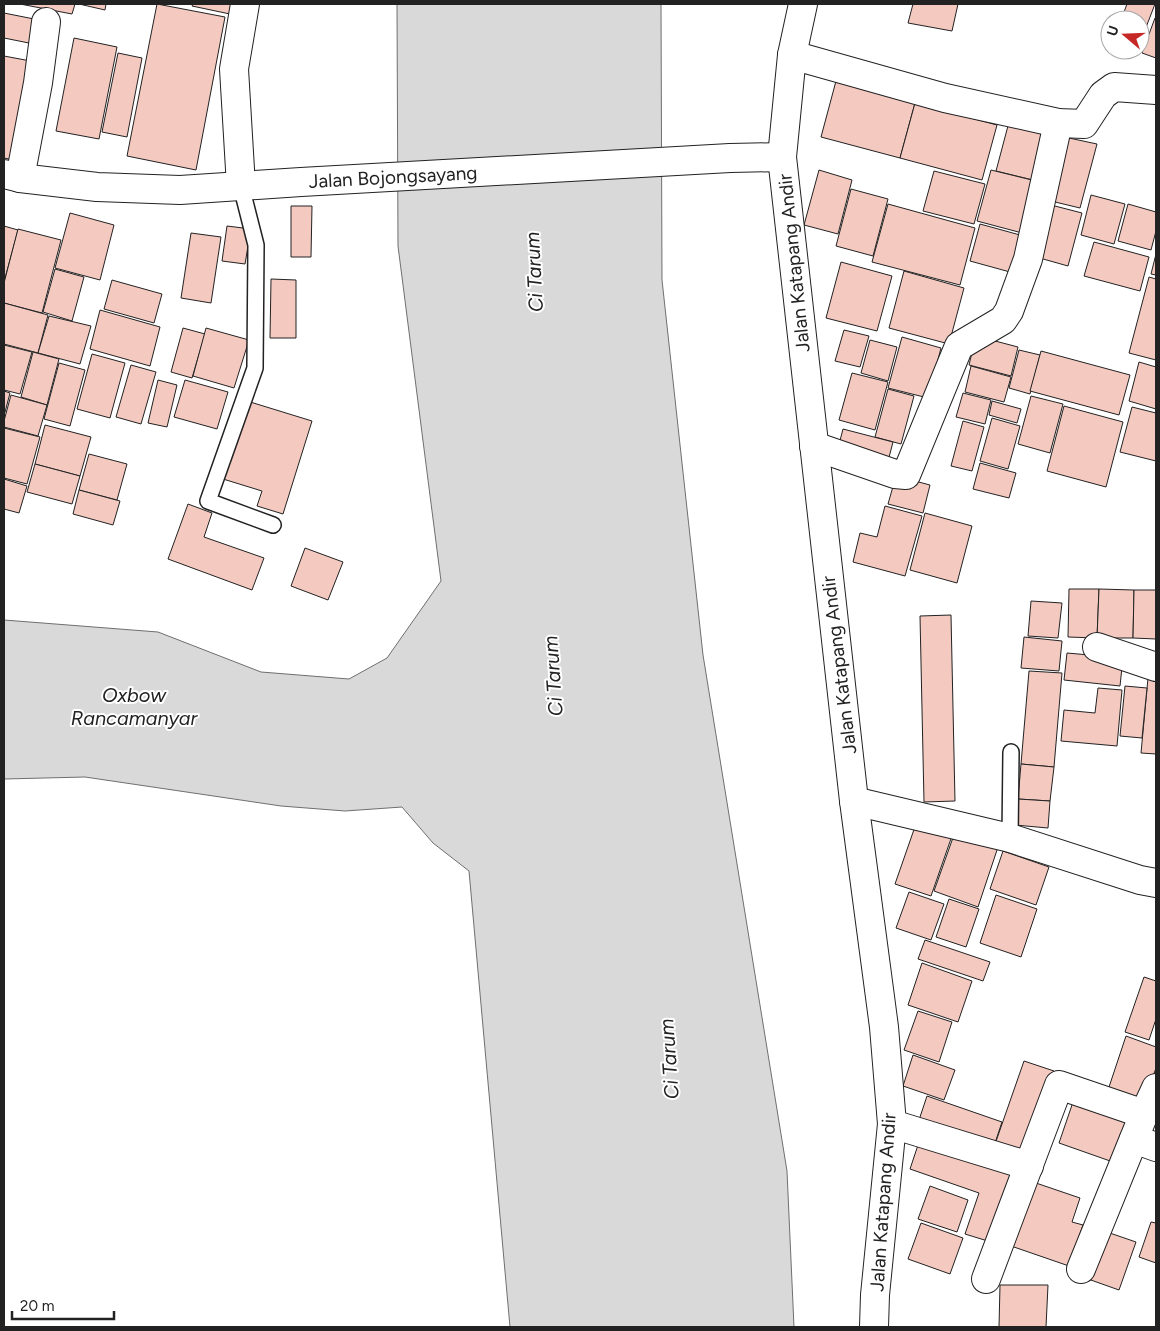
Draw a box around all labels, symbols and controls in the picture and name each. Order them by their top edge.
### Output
north arrow [1100,10,1150,60]
text: U [1104,24,1123,38]
street label: Jalan Bojongsayang [308,161,478,193]
street label: Jalan Katapang Andir [773,172,815,353]
water label: Ci Tarum [520,231,548,313]
street label: Jalan Katapang Andir [817,574,861,755]
water label: Ci Tarum [538,635,568,717]
water label: Oxbow Rancamanyar [71,683,198,730]
water label: Ci Tarum [654,1018,684,1100]
street label: Jalan Katapang Andir [865,1111,901,1292]
scale bar [12,1288,115,1320]
text: 20 m [20,1297,54,1315]

